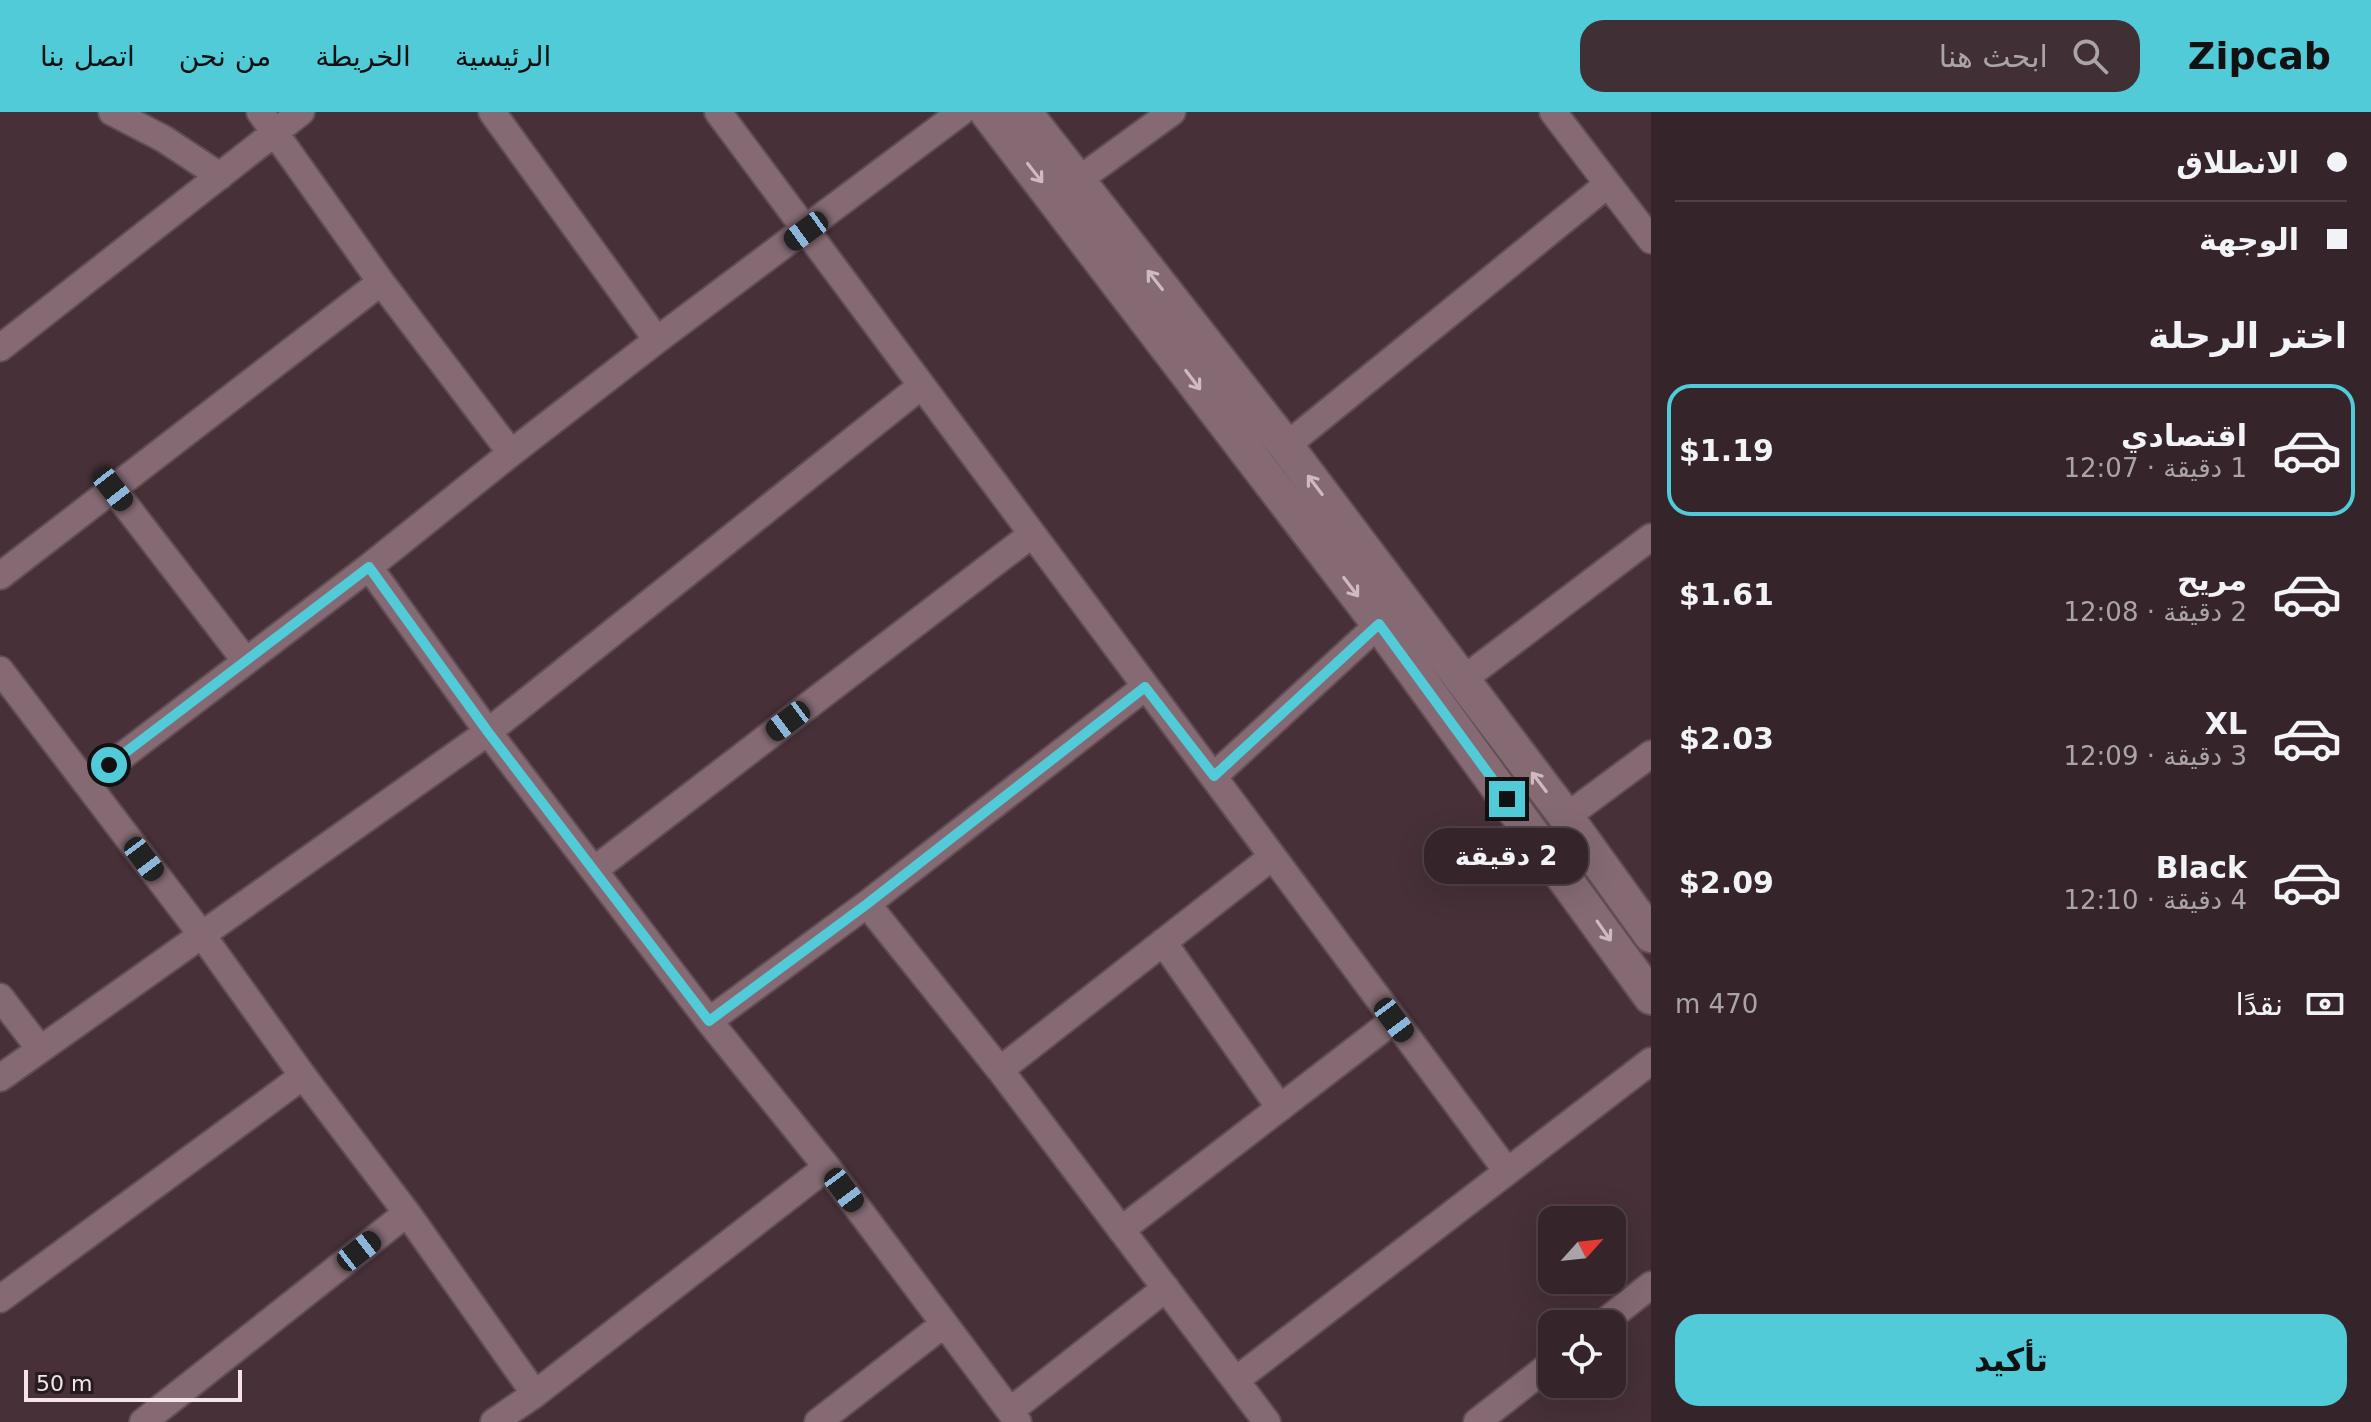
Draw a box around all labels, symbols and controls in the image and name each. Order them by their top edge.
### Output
search box [1580,20,2140,92]
icon: search [2068,34,2112,78]
text: Zipcab [2188,34,2331,78]
text: ابحث هنا [1939,39,2048,74]
text: اتصل بنا [40,40,135,73]
text: من نحن [179,40,271,73]
text: الخريطة [315,40,411,73]
text: الرئيسية [455,40,551,73]
text: الانطلاق [2176,145,2299,180]
one-way arrow [1026,162,1044,183]
car [780,207,832,255]
text: الوجهة [2199,222,2299,257]
one-way arrow [1146,270,1164,291]
text: اختر الرحلة [2148,315,2347,356]
one-way arrow [1185,369,1202,390]
icon: car [2271,414,2343,486]
text: اقتصادي [2121,418,2247,453]
text: $1.19 [1679,433,1774,468]
text: 1 دقيقة · 12:07 [2064,453,2247,483]
car [89,463,137,515]
one-way arrow [1307,475,1324,496]
icon: car [2271,558,2343,630]
text: مريح [2177,562,2247,597]
one-way arrow [1342,575,1359,597]
text: $1.61 [1679,577,1774,612]
text: 2 دقيقة · 12:08 [2064,597,2247,627]
car [762,697,814,745]
icon: car [2271,702,2343,774]
text: XL [2205,706,2247,741]
text: $2.03 [1679,721,1774,756]
text: 3 دقيقة · 12:09 [2064,741,2247,771]
route start [91,747,127,783]
one-way arrow [1530,772,1547,793]
route end [1489,781,1525,817]
callout: 2 دقيقة [1425,827,1589,883]
car [120,833,168,885]
text: 2 دقيقة [1455,841,1557,871]
icon: car [2271,846,2343,918]
text: Black [2156,850,2247,885]
text: $2.09 [1679,865,1774,900]
text: 4 دقيقة · 12:10 [2064,885,2247,915]
one-way arrow [1596,920,1612,942]
icon: cash [2303,982,2347,1026]
text: نقدًا [2235,987,2283,1022]
text: 470 m [1675,989,1758,1019]
car [1370,994,1418,1046]
car [820,1164,868,1216]
north arrow [1538,1206,1626,1294]
map controls [1538,1206,1626,1398]
car [333,1227,385,1275]
button: locate [1538,1310,1626,1398]
button: تأكيد [1675,1314,2347,1406]
scale bar [24,1366,242,1402]
text: 50 m [36,1371,92,1396]

